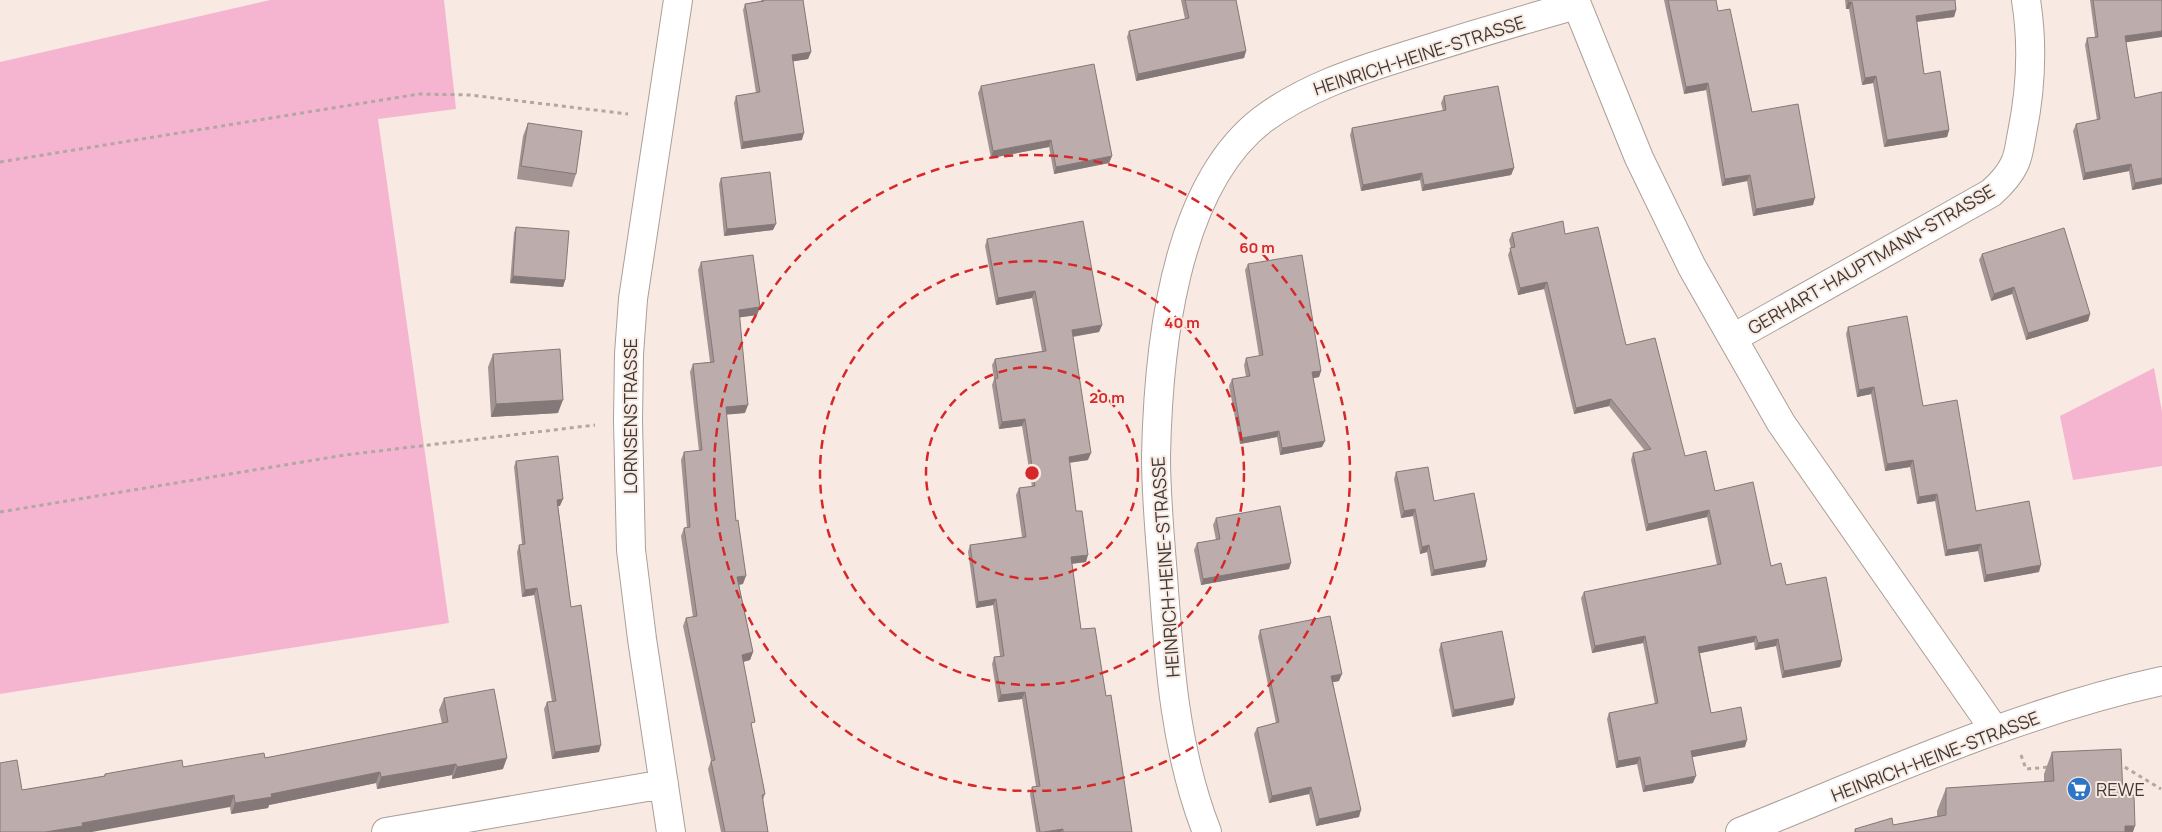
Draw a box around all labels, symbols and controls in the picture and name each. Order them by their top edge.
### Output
street label: HEINRICH-HEINE-STRASSE [1310,9,1528,101]
street label: GERHART-HAUPTMANN-STRASSE [1743,178,1999,340]
text: 60 m [1239,237,1275,258]
text: 40 m [1164,312,1200,333]
street label: LORNSENSTRASSE [618,338,642,494]
text: 20 m [1089,387,1125,408]
street label: HEINRICH-HEINE-STRASSE [1145,456,1185,678]
centre of rings [1023,464,1041,482]
street label: HEINRICH-HEINE-STRASSE [1827,705,2043,807]
supermarket icon: REWE [2066,776,2092,802]
place label: REWE [2096,777,2145,801]

